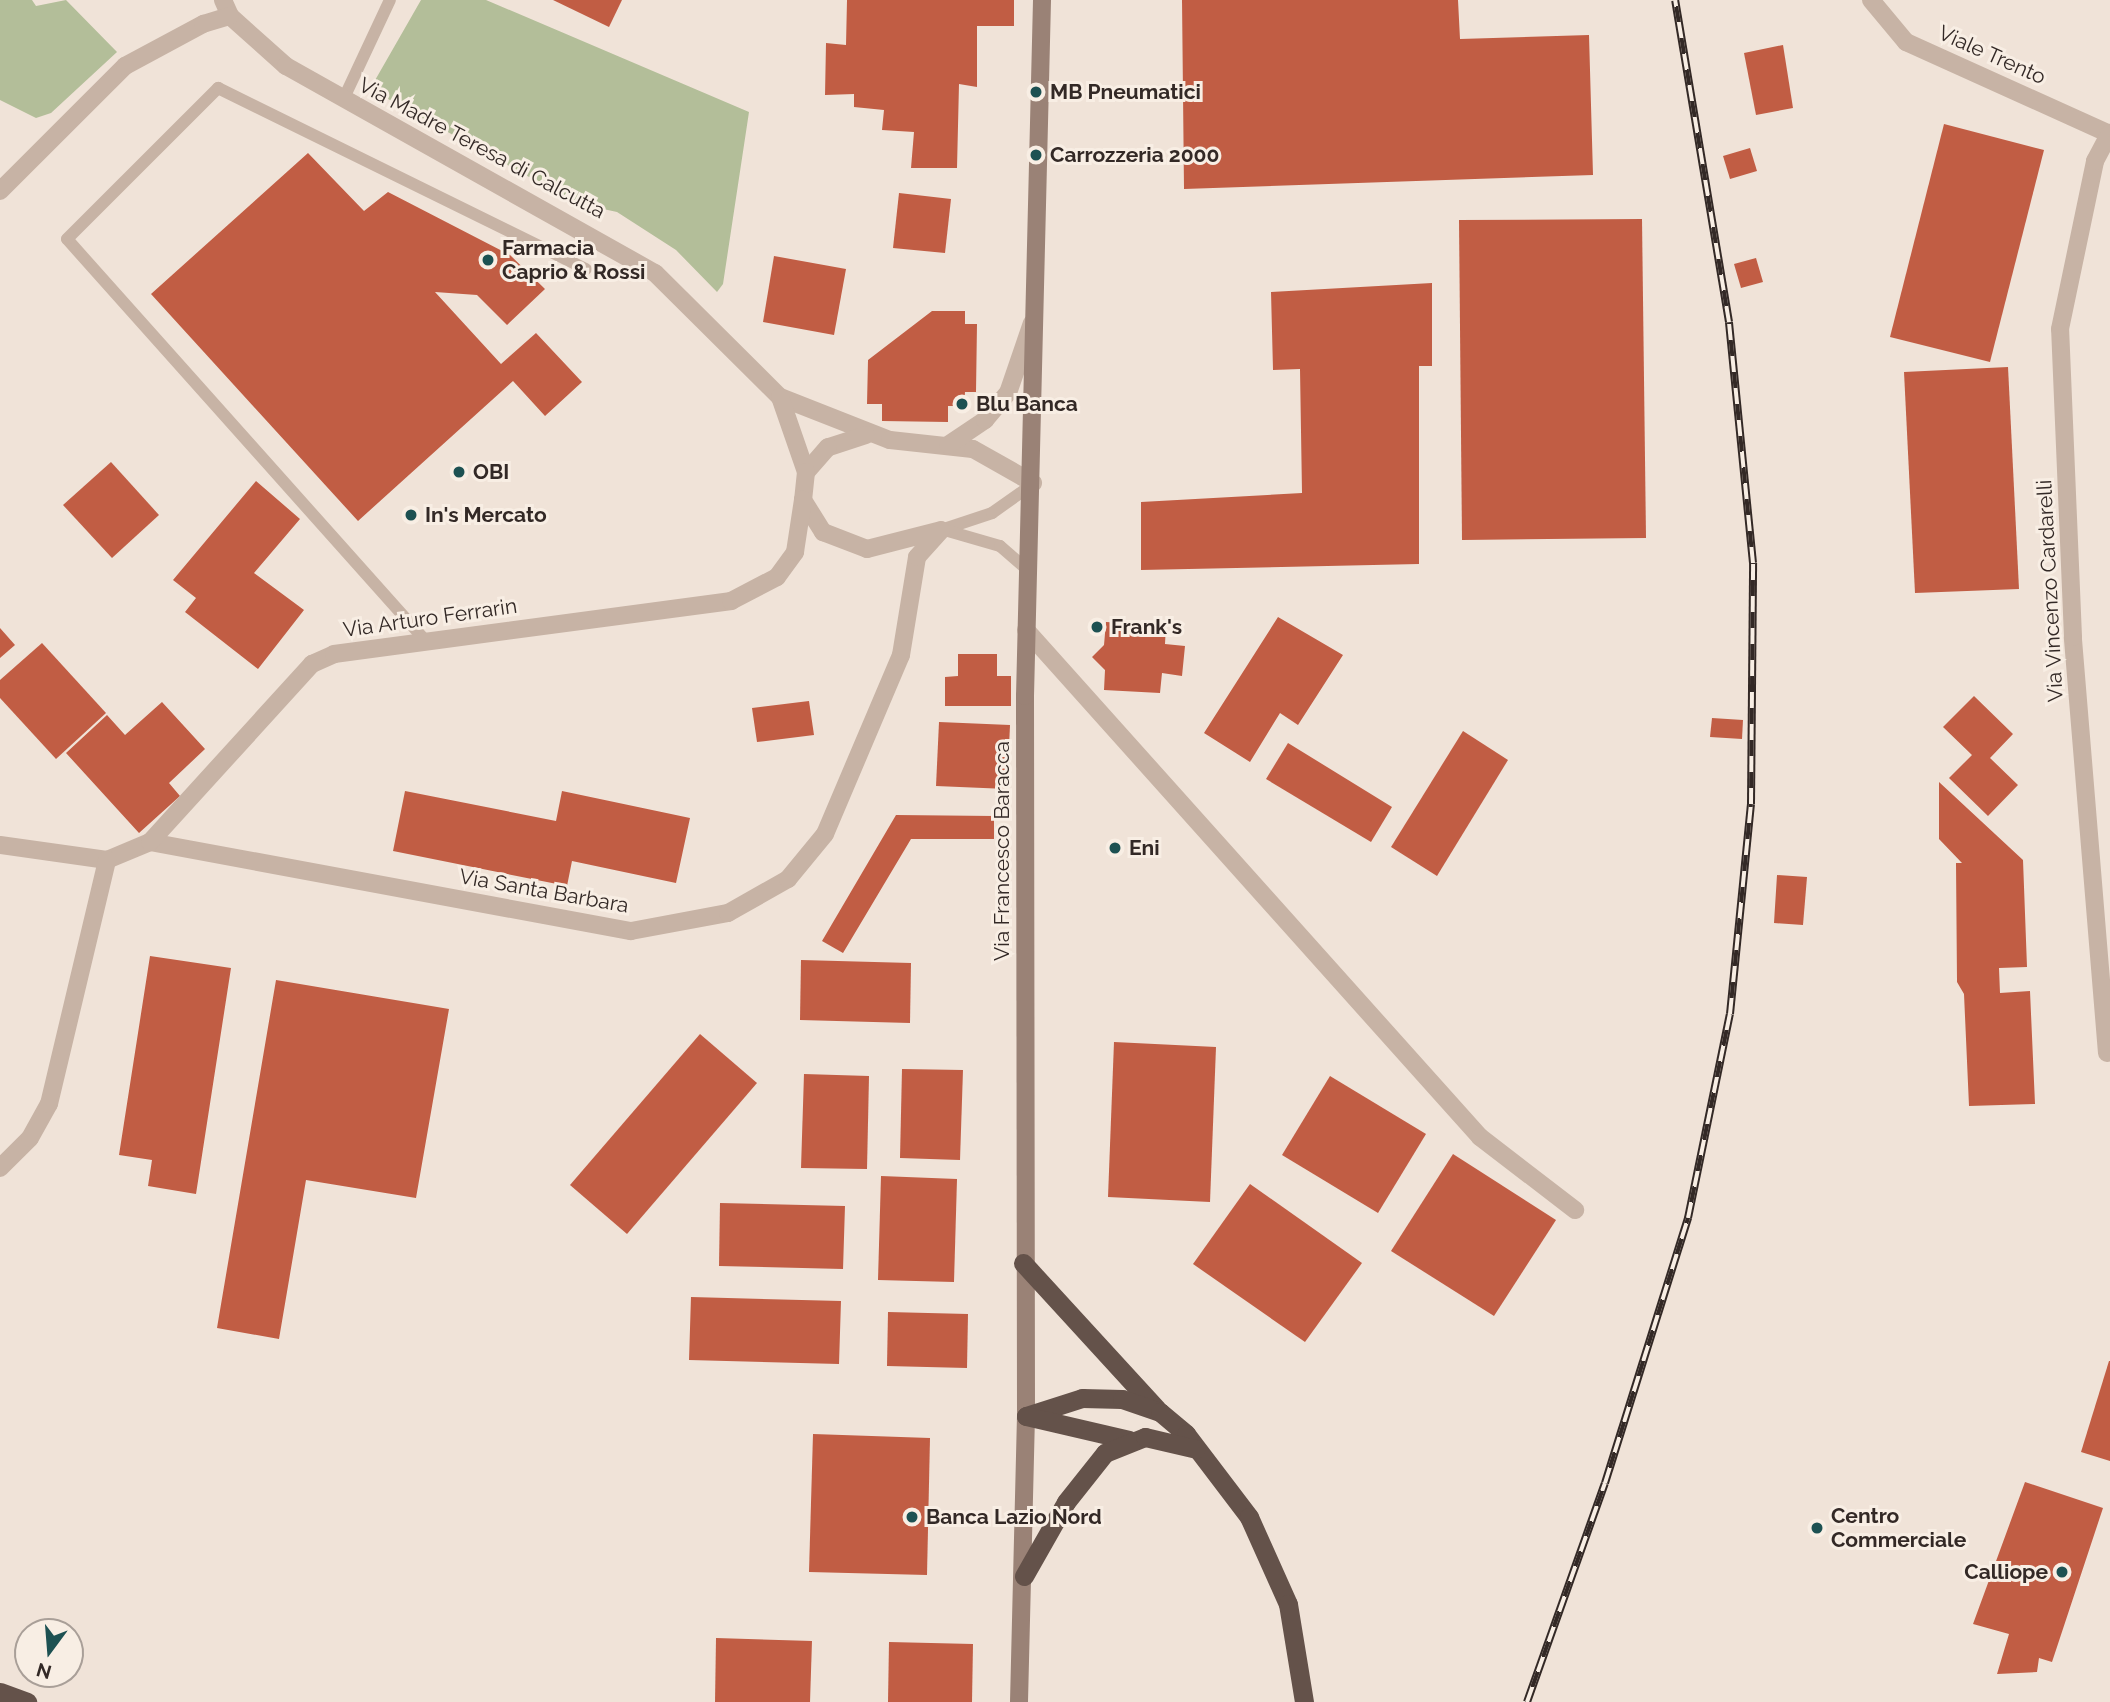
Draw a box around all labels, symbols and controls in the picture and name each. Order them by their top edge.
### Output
street label: Viale Trento [1934,20,2050,90]
street label: Via Madre Teresa di Calcutta [354,72,610,224]
place label: MB Pneumatici [1050,79,1201,105]
marker: MB Pneumatici [1028,84,1044,100]
place label: Carrozzeria 2000 [1050,142,1219,168]
marker: Carrozzeria 2000 [1028,147,1044,163]
place label: Farmacia Caprio & Rossi [502,235,645,285]
marker: Farmacia Caprio & Rossi [480,252,496,268]
place label: Blu Banca [976,391,1078,417]
marker: Blu Banca [954,396,970,412]
place label: OBI [473,459,509,485]
marker: OBI [451,464,467,480]
street label: Via Vincenzo Cardarelli [2032,479,2068,703]
place label: In's Mercato [425,502,547,528]
marker: In's Mercato [403,507,419,523]
street label: Via Arturo Ferrarin [341,593,519,643]
place label: Frank's [1111,614,1182,640]
marker: Frank's [1089,619,1105,635]
street label: Via Francesco Baracca [989,741,1015,961]
place label: Eni [1129,835,1160,861]
marker: Eni [1107,840,1123,856]
street label: Via Santa Barbara [457,864,631,918]
place label: Centro Commerciale [1831,1503,1966,1553]
place label: Banca Lazio Nord [926,1504,1102,1530]
marker: Banca Lazio Nord [904,1509,920,1525]
marker: Centro Commerciale [1809,1520,1825,1536]
place label: Calliope [1964,1559,2048,1585]
marker: Calliope [2054,1564,2070,1580]
north arrow [14,1618,84,1688]
text: N [34,1659,54,1684]

